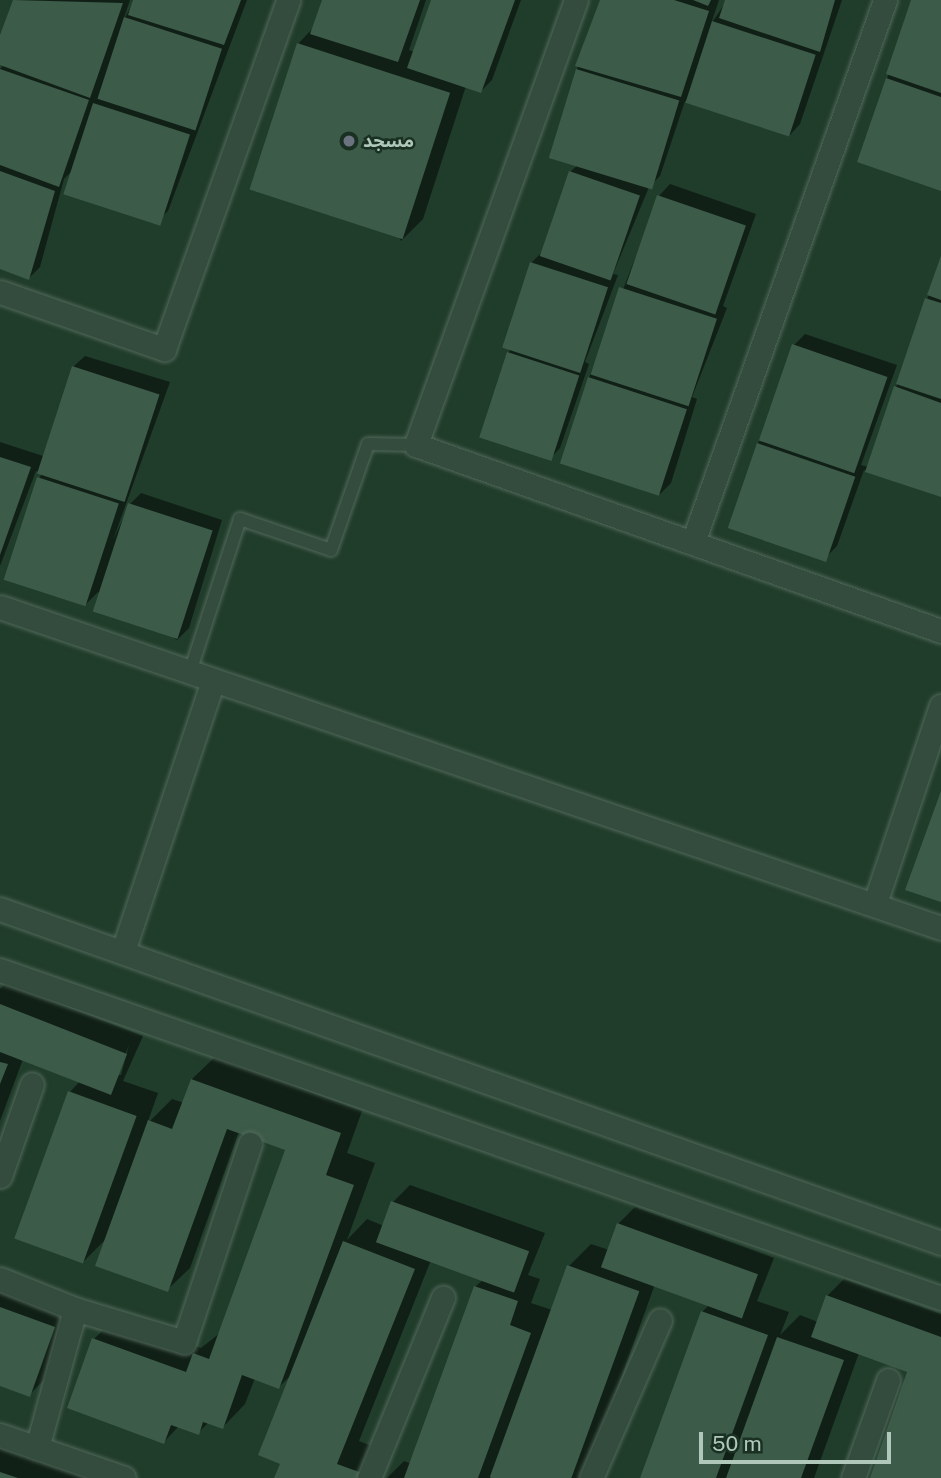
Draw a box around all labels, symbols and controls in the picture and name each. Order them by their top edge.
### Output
place label: مسجد [363,130,414,152]
marker: مسجد [341,133,357,149]
scale bar [703,1418,895,1462]
text: 50 m [712,1431,762,1456]

